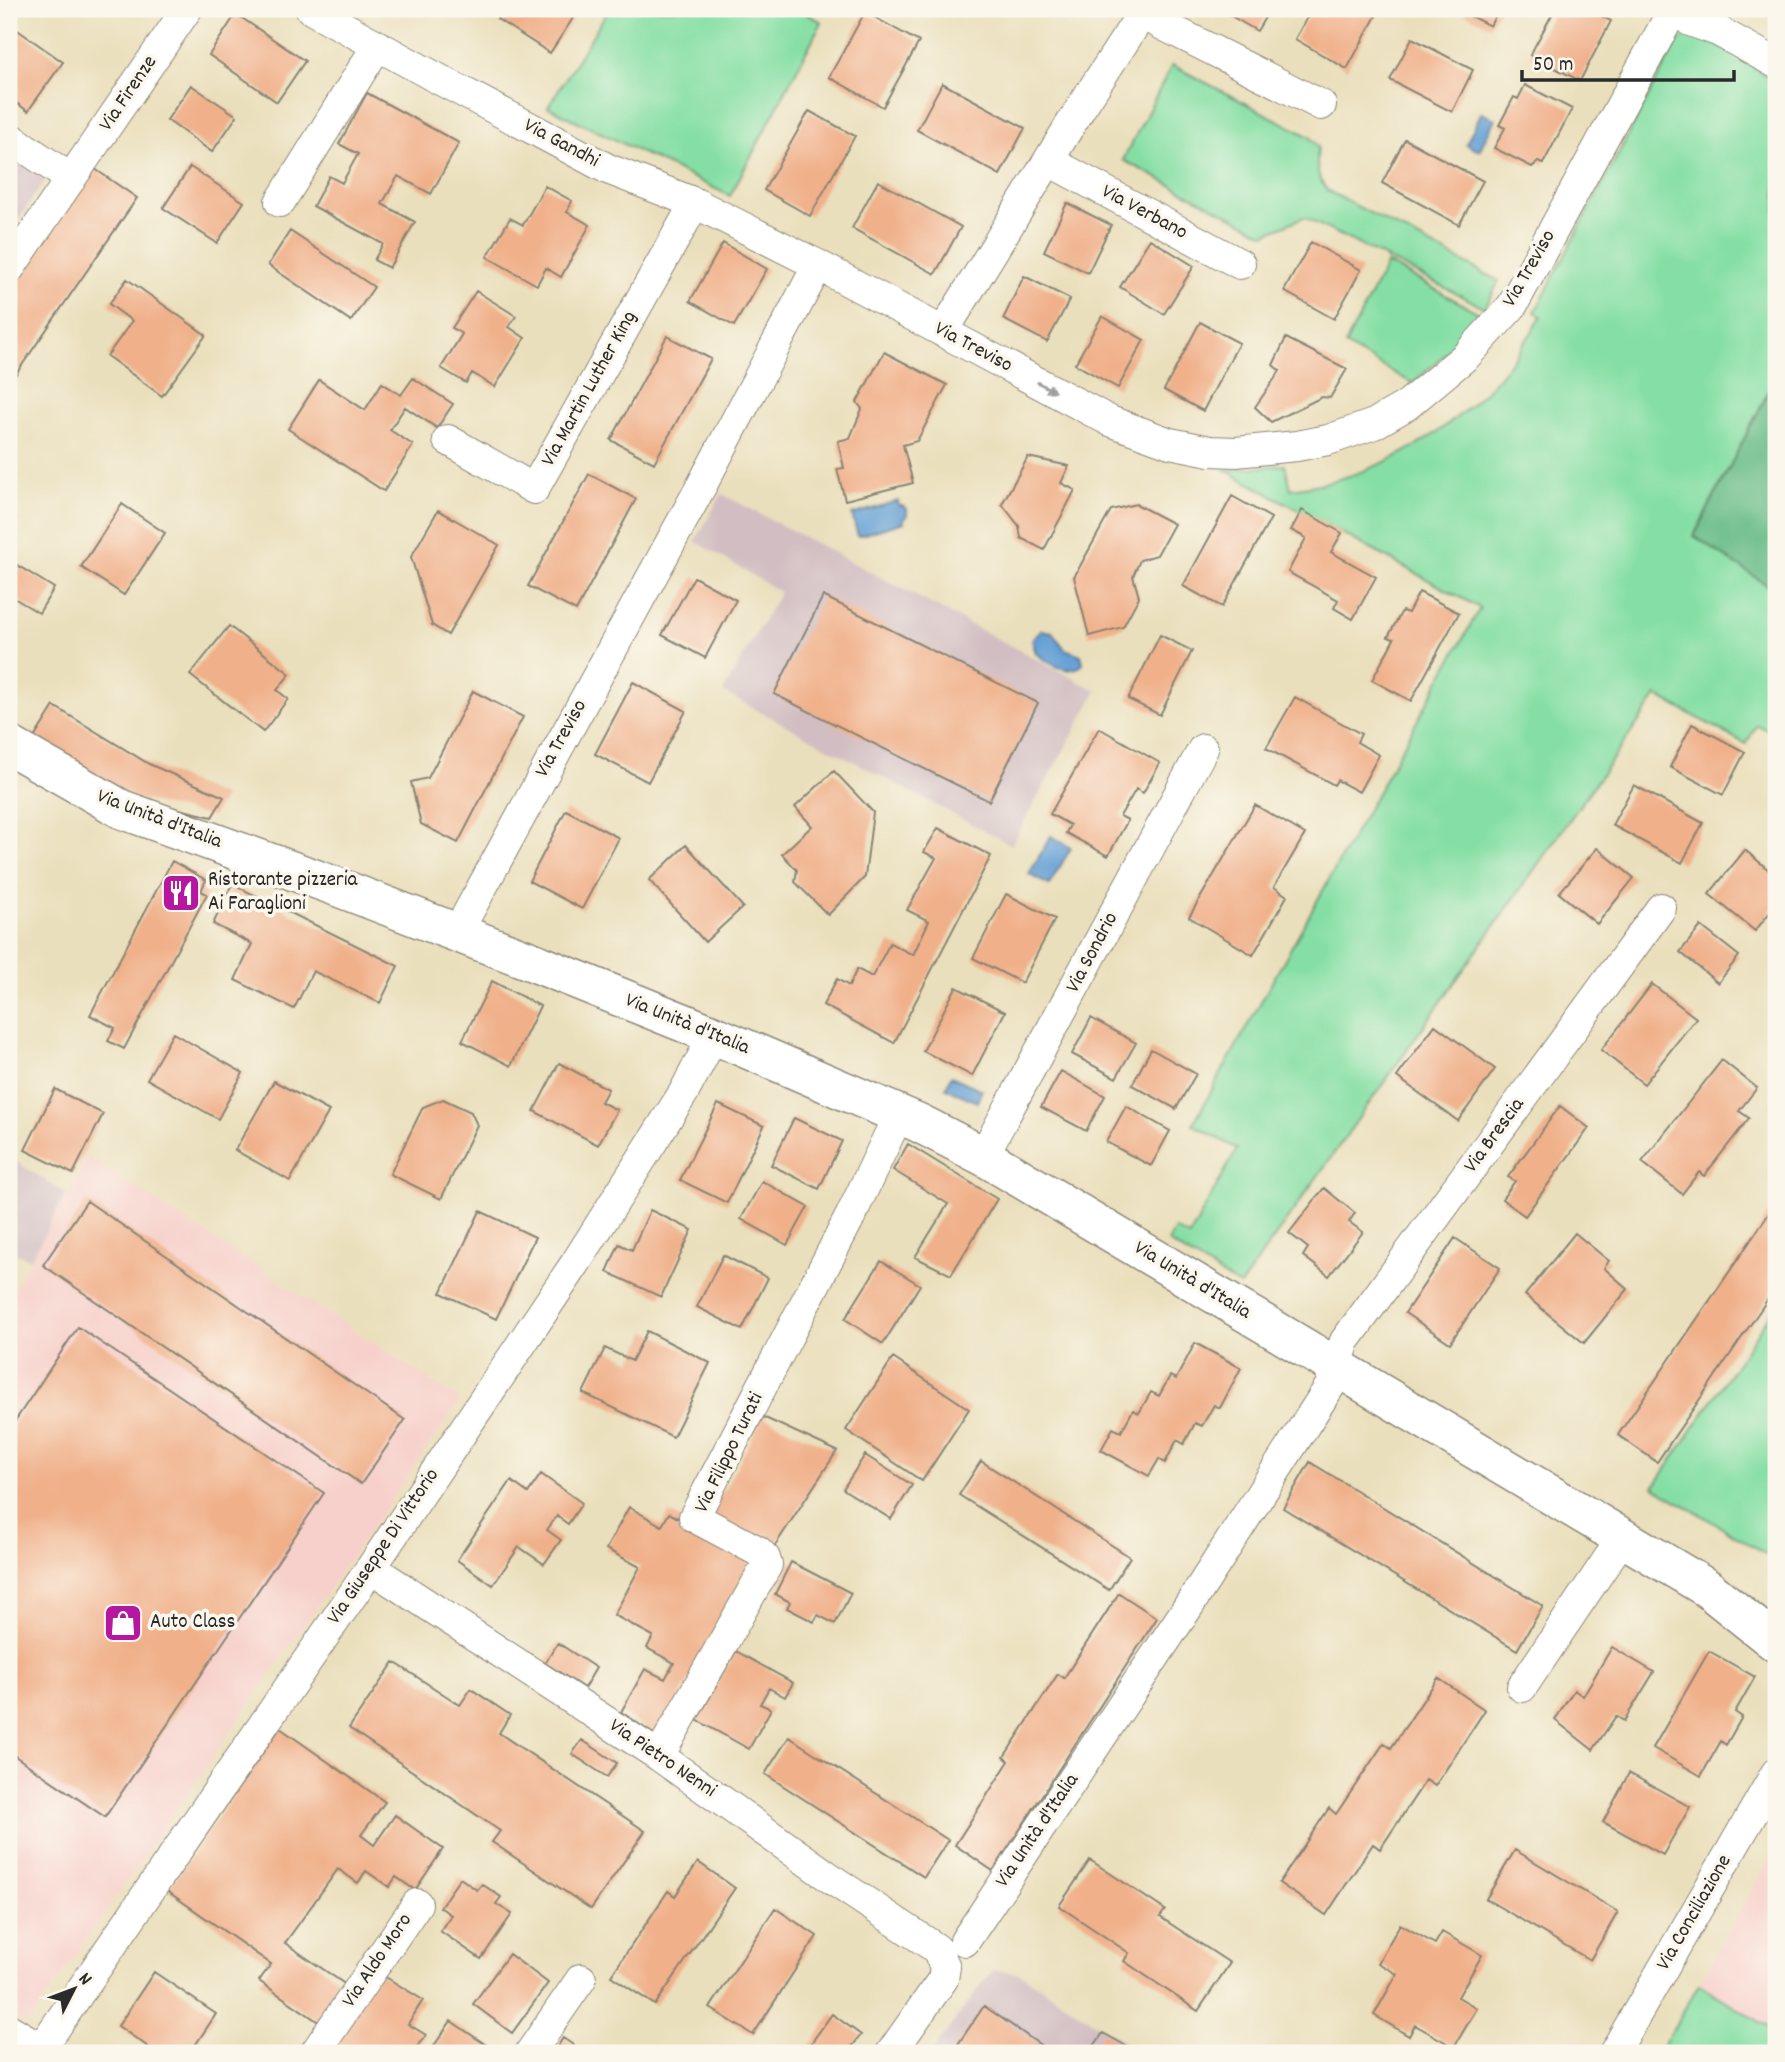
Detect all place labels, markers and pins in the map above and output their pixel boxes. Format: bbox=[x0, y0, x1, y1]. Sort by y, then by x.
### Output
place label: Ristorante pizzeria Ai Faraglioni bbox=[208, 866, 359, 920]
restaurant icon: Ristorante pizzeria Ai Faraglioni bbox=[160, 872, 202, 914]
shop icon: Auto Class bbox=[102, 1602, 144, 1644]
place label: Auto Class bbox=[150, 1608, 235, 1638]

